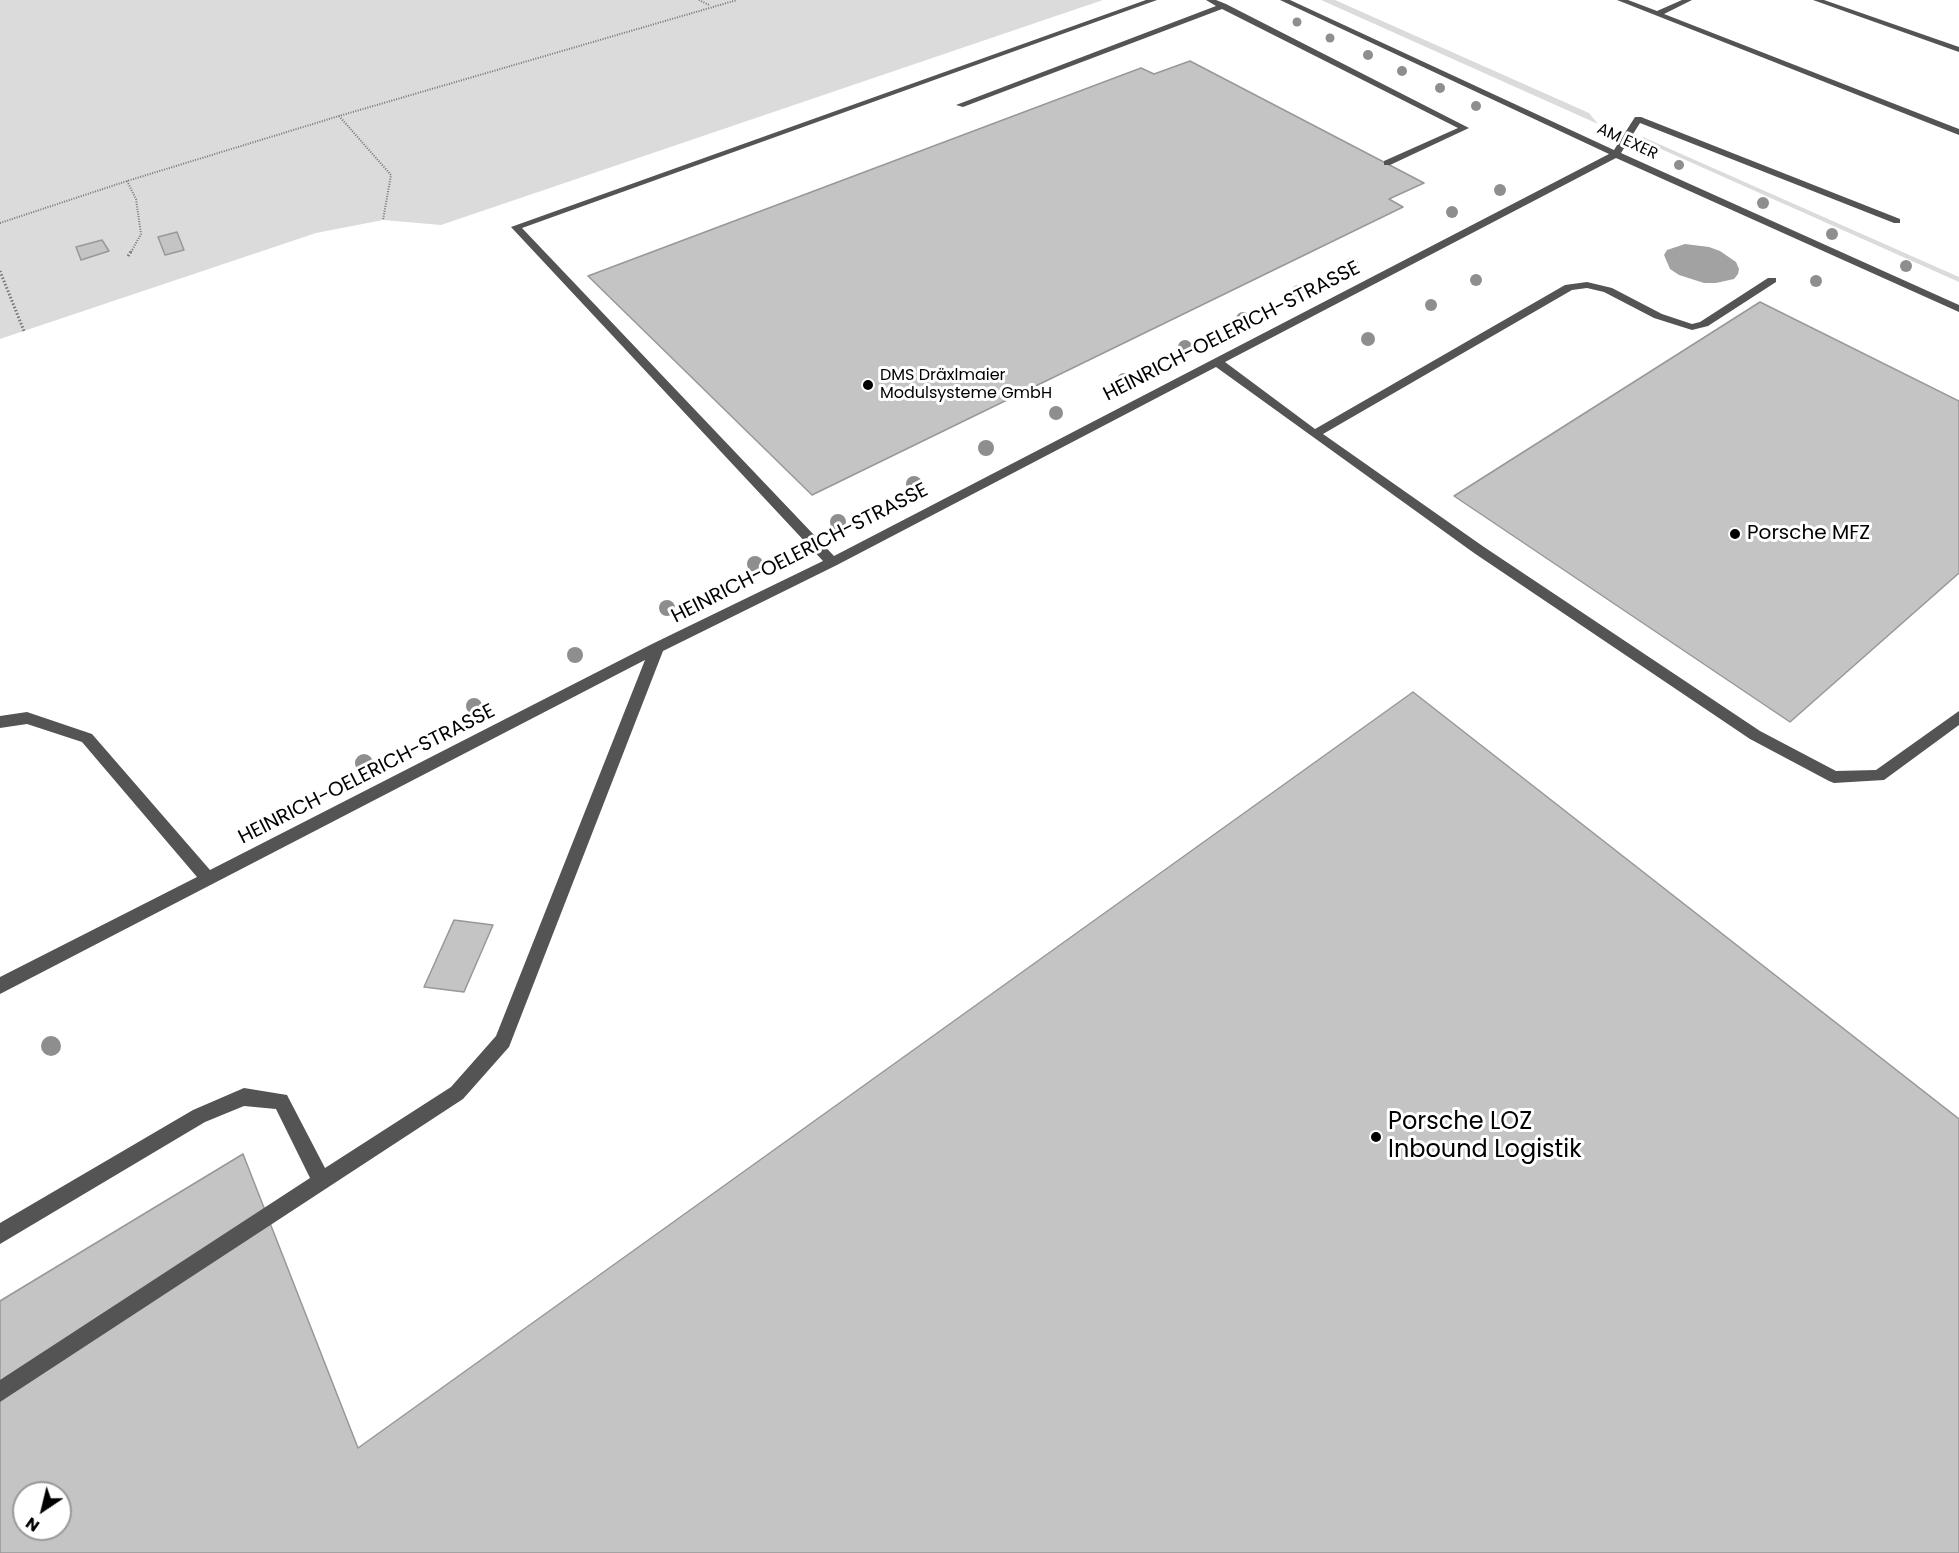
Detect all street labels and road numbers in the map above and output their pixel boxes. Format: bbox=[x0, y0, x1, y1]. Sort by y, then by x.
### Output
street label: AM EXER bbox=[1594, 120, 1660, 164]
street label: HEINRICH-OELERICH-STRASSE bbox=[1100, 257, 1364, 407]
street label: HEINRICH-OELERICH-STRASSE bbox=[668, 479, 932, 629]
street label: HEINRICH-OELERICH-STRASSE bbox=[235, 700, 499, 850]

